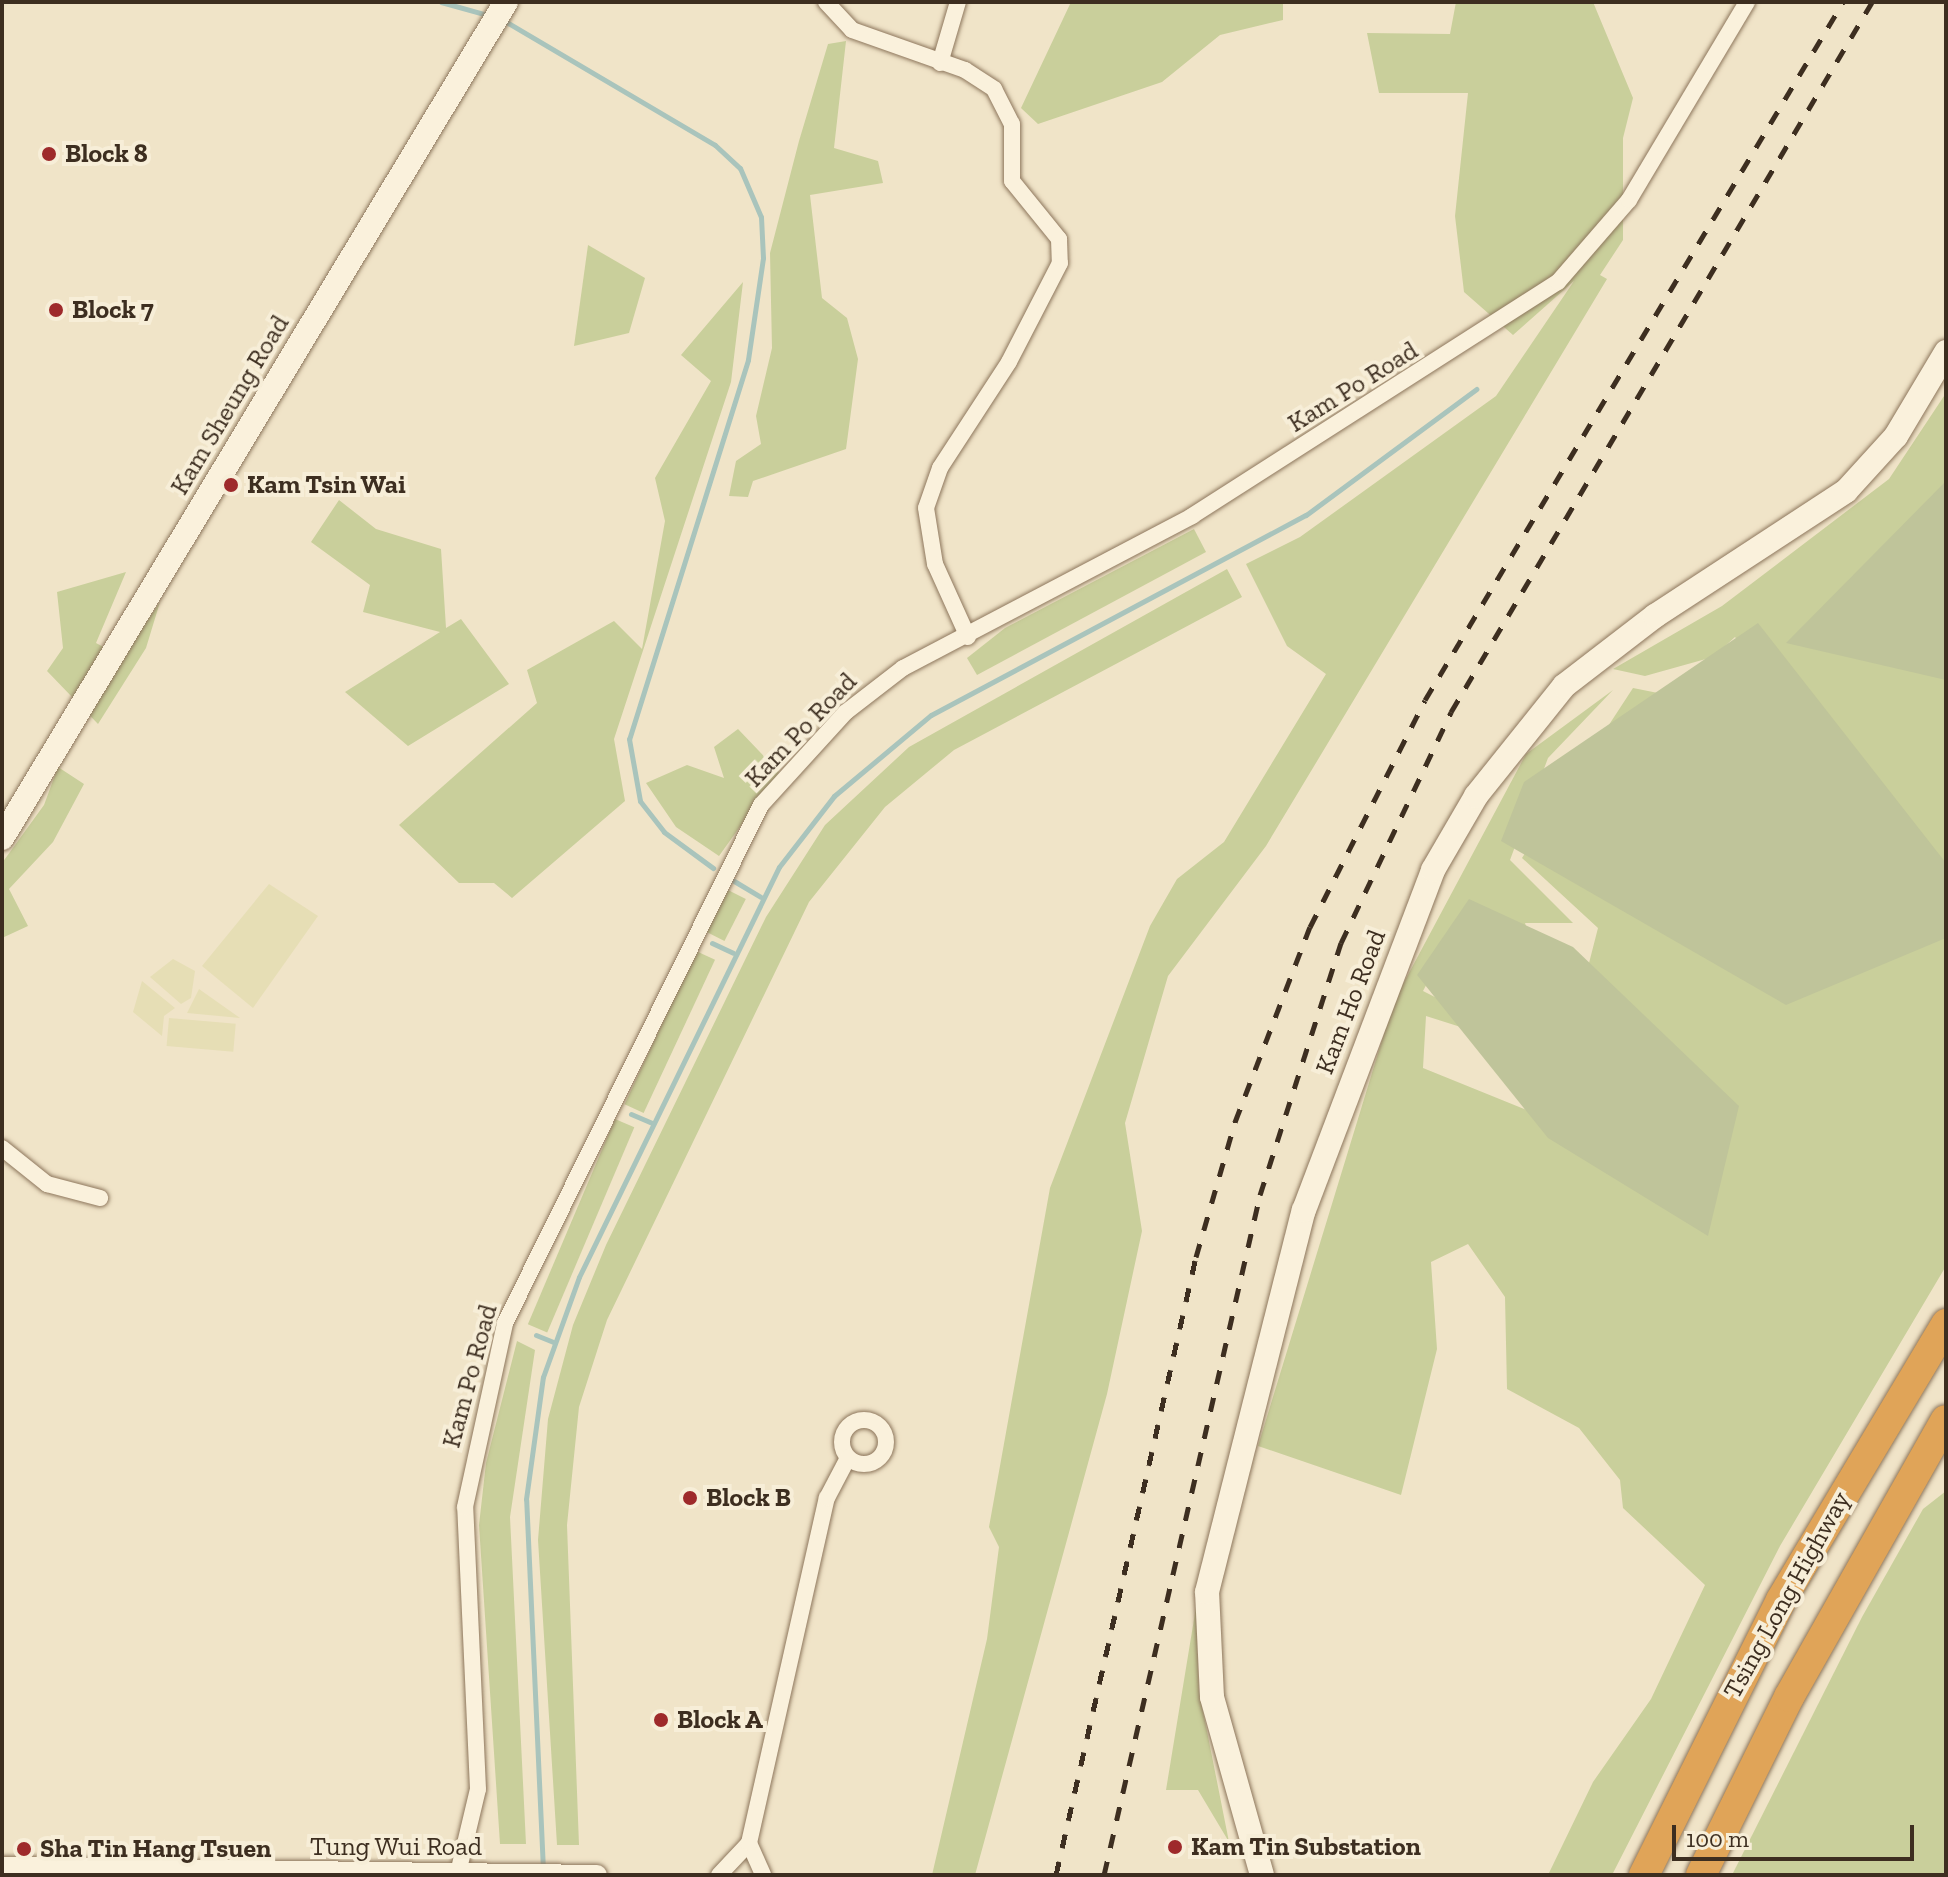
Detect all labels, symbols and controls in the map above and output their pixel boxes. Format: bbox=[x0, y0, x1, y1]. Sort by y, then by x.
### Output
place label: Block 8 bbox=[65, 138, 148, 170]
marker: Block 8 bbox=[40, 145, 58, 163]
place label: Block 7 bbox=[72, 294, 154, 326]
marker: Block 7 bbox=[47, 301, 65, 319]
street label: Kam Sheung Road bbox=[164, 310, 296, 500]
street label: Kam Po Road bbox=[1282, 335, 1424, 439]
place label: Kam Tsin Wai bbox=[247, 469, 407, 501]
marker: Kam Tsin Wai bbox=[222, 476, 240, 494]
street label: Kam Po Road bbox=[739, 666, 863, 794]
street label: Kam Ho Road bbox=[1309, 926, 1393, 1078]
street label: Kam Po Road bbox=[436, 1301, 504, 1451]
place label: Block B bbox=[706, 1482, 791, 1514]
street label: Tsing Long Highway bbox=[1717, 1486, 1857, 1704]
marker: Block B bbox=[681, 1489, 699, 1507]
place label: Block A bbox=[677, 1704, 764, 1736]
marker: Block A bbox=[652, 1711, 670, 1729]
scale bar bbox=[1676, 1809, 1918, 1859]
text: 100 m bbox=[1686, 1824, 1749, 1853]
street label: Tung Wui Road bbox=[310, 1831, 482, 1863]
place label: Kam Tin Substation bbox=[1191, 1831, 1421, 1863]
place label: Sha Tin Hang Tsuen bbox=[40, 1833, 271, 1865]
marker: Kam Tin Substation bbox=[1166, 1838, 1184, 1856]
marker: Sha Tin Hang Tsuen bbox=[15, 1840, 33, 1858]

